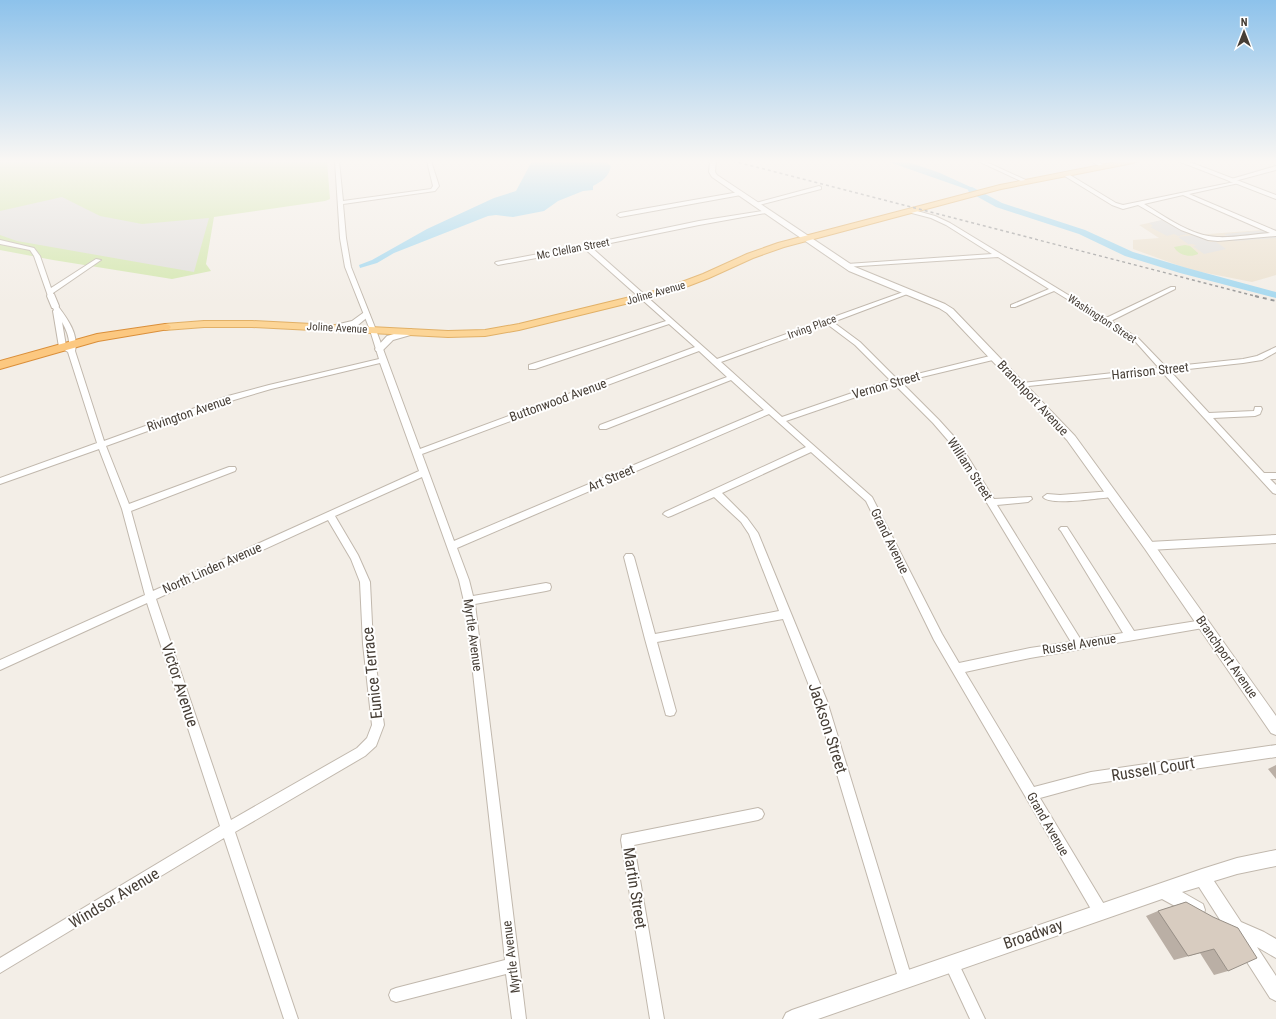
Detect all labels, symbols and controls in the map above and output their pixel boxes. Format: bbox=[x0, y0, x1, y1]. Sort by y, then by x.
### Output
north arrow bbox=[1224, 12, 1264, 52]
text: N bbox=[1241, 16, 1248, 29]
street label: Mc Clellan Street bbox=[536, 236, 610, 262]
street label: Joline Avenue bbox=[625, 278, 687, 308]
street label: Washington Street bbox=[1065, 292, 1139, 346]
street label: Irving Place bbox=[786, 312, 838, 342]
street label: Joline Avenue bbox=[306, 320, 368, 336]
street label: Branchport Avenue bbox=[994, 357, 1072, 439]
street label: Harrison Street bbox=[1111, 359, 1189, 383]
street label: Vernon Street bbox=[850, 368, 922, 402]
street label: Buttonwood Avenue bbox=[507, 375, 609, 425]
street label: Rivington Avenue bbox=[145, 392, 233, 434]
street label: William Street bbox=[944, 435, 996, 503]
street label: Art Street bbox=[585, 461, 637, 494]
street label: Grand Avenue bbox=[868, 506, 912, 576]
street label: North Linden Avenue bbox=[160, 539, 264, 597]
street label: Myrtle Avenue bbox=[461, 598, 485, 672]
street label: Branchport Avenue bbox=[1193, 613, 1261, 701]
street label: Eunice Terrace bbox=[358, 626, 386, 720]
street label: Russel Avenue bbox=[1041, 631, 1117, 657]
street label: Victor Avenue bbox=[157, 641, 203, 729]
street label: Jackson Street bbox=[804, 680, 852, 776]
street label: Russell Court bbox=[1110, 753, 1196, 785]
street label: Grand Avenue bbox=[1024, 790, 1072, 858]
street label: Martin Street bbox=[619, 846, 651, 930]
street label: Windsor Avenue bbox=[66, 864, 162, 932]
street label: Broadway bbox=[1001, 915, 1066, 953]
street label: Myrtle Avenue bbox=[499, 920, 523, 994]

